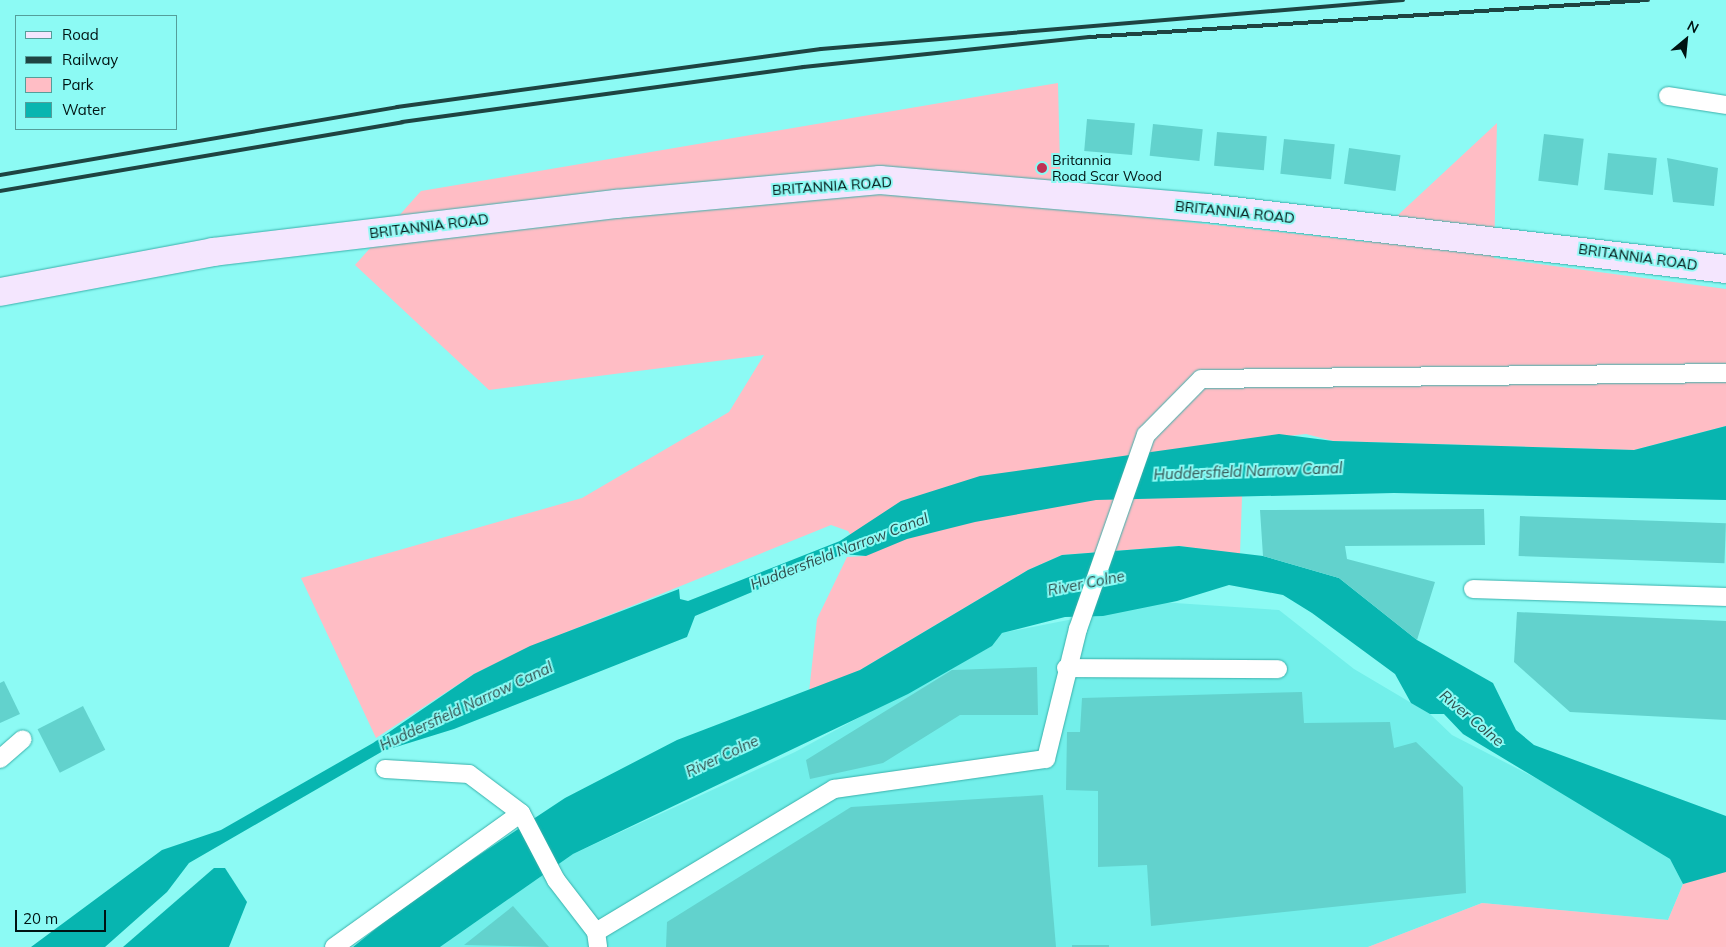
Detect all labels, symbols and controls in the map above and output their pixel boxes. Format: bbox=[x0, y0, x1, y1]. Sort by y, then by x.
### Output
legend bbox=[15, 15, 178, 130]
north arrow bbox=[1661, 15, 1711, 65]
text: N bbox=[1684, 16, 1702, 37]
text: Road bbox=[62, 25, 99, 44]
text: Railway bbox=[62, 50, 118, 69]
text: Park bbox=[62, 75, 94, 94]
text: Water bbox=[62, 100, 106, 119]
place label: Britannia Road Scar Wood bbox=[1052, 152, 1162, 184]
marker: Britannia Road Scar Wood bbox=[1036, 162, 1048, 174]
street label: BRITANNIA ROAD bbox=[772, 173, 892, 199]
street label: BRITANNIA ROAD bbox=[1174, 197, 1296, 227]
street label: BRITANNIA ROAD bbox=[368, 210, 490, 242]
street label: BRITANNIA ROAD bbox=[1577, 240, 1699, 274]
water label: Huddersfield Narrow Canal bbox=[1153, 459, 1343, 483]
water label: Huddersfield Narrow Canal bbox=[747, 509, 931, 593]
water label: River Colne bbox=[1046, 567, 1126, 599]
water label: Huddersfield Narrow Canal bbox=[376, 658, 556, 754]
water label: River Colne bbox=[1436, 686, 1508, 750]
water label: River Colne bbox=[683, 731, 761, 781]
scale bar bbox=[18, 900, 109, 932]
text: 20 m bbox=[23, 909, 58, 928]

